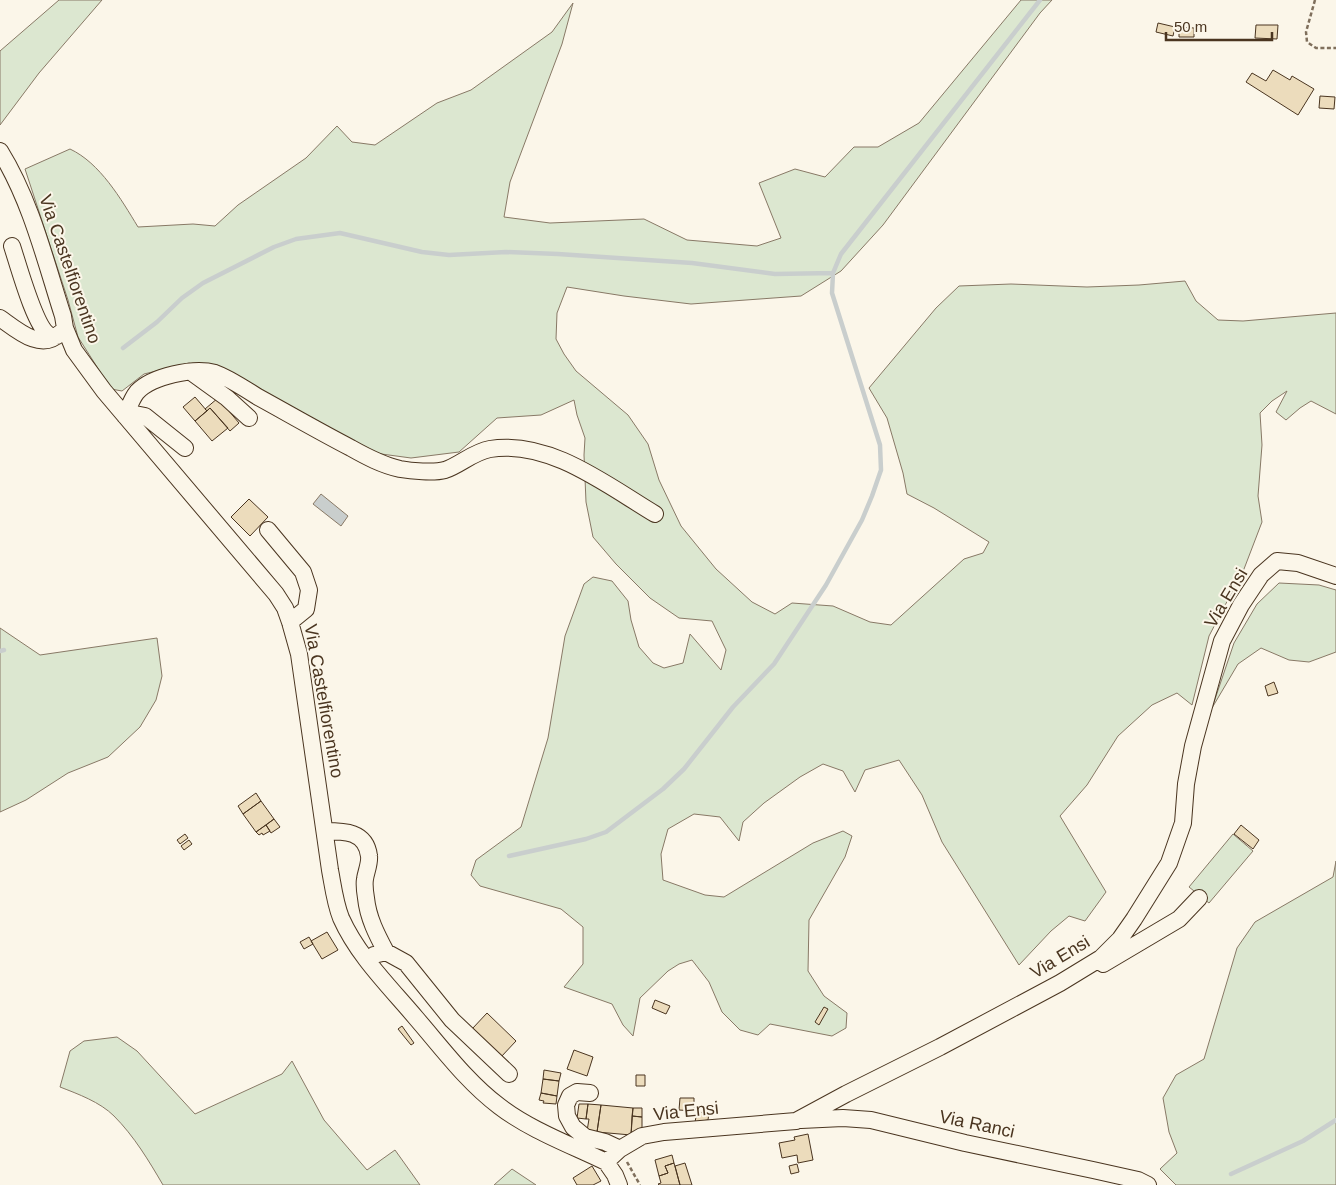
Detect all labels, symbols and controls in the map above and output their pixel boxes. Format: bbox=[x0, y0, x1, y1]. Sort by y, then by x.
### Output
scale bar bbox=[1166, 10, 1272, 42]
text: 50 m bbox=[1174, 18, 1207, 35]
street label: Via Castelfiorentino bbox=[35, 192, 105, 346]
street label: Via Ensi bbox=[1201, 565, 1251, 631]
street label: Via Castelfiorentino bbox=[301, 623, 347, 779]
street label: Via Ensi bbox=[1027, 932, 1093, 982]
street label: Via Ensi bbox=[652, 1098, 720, 1124]
street label: Via Ranci bbox=[937, 1106, 1017, 1142]

